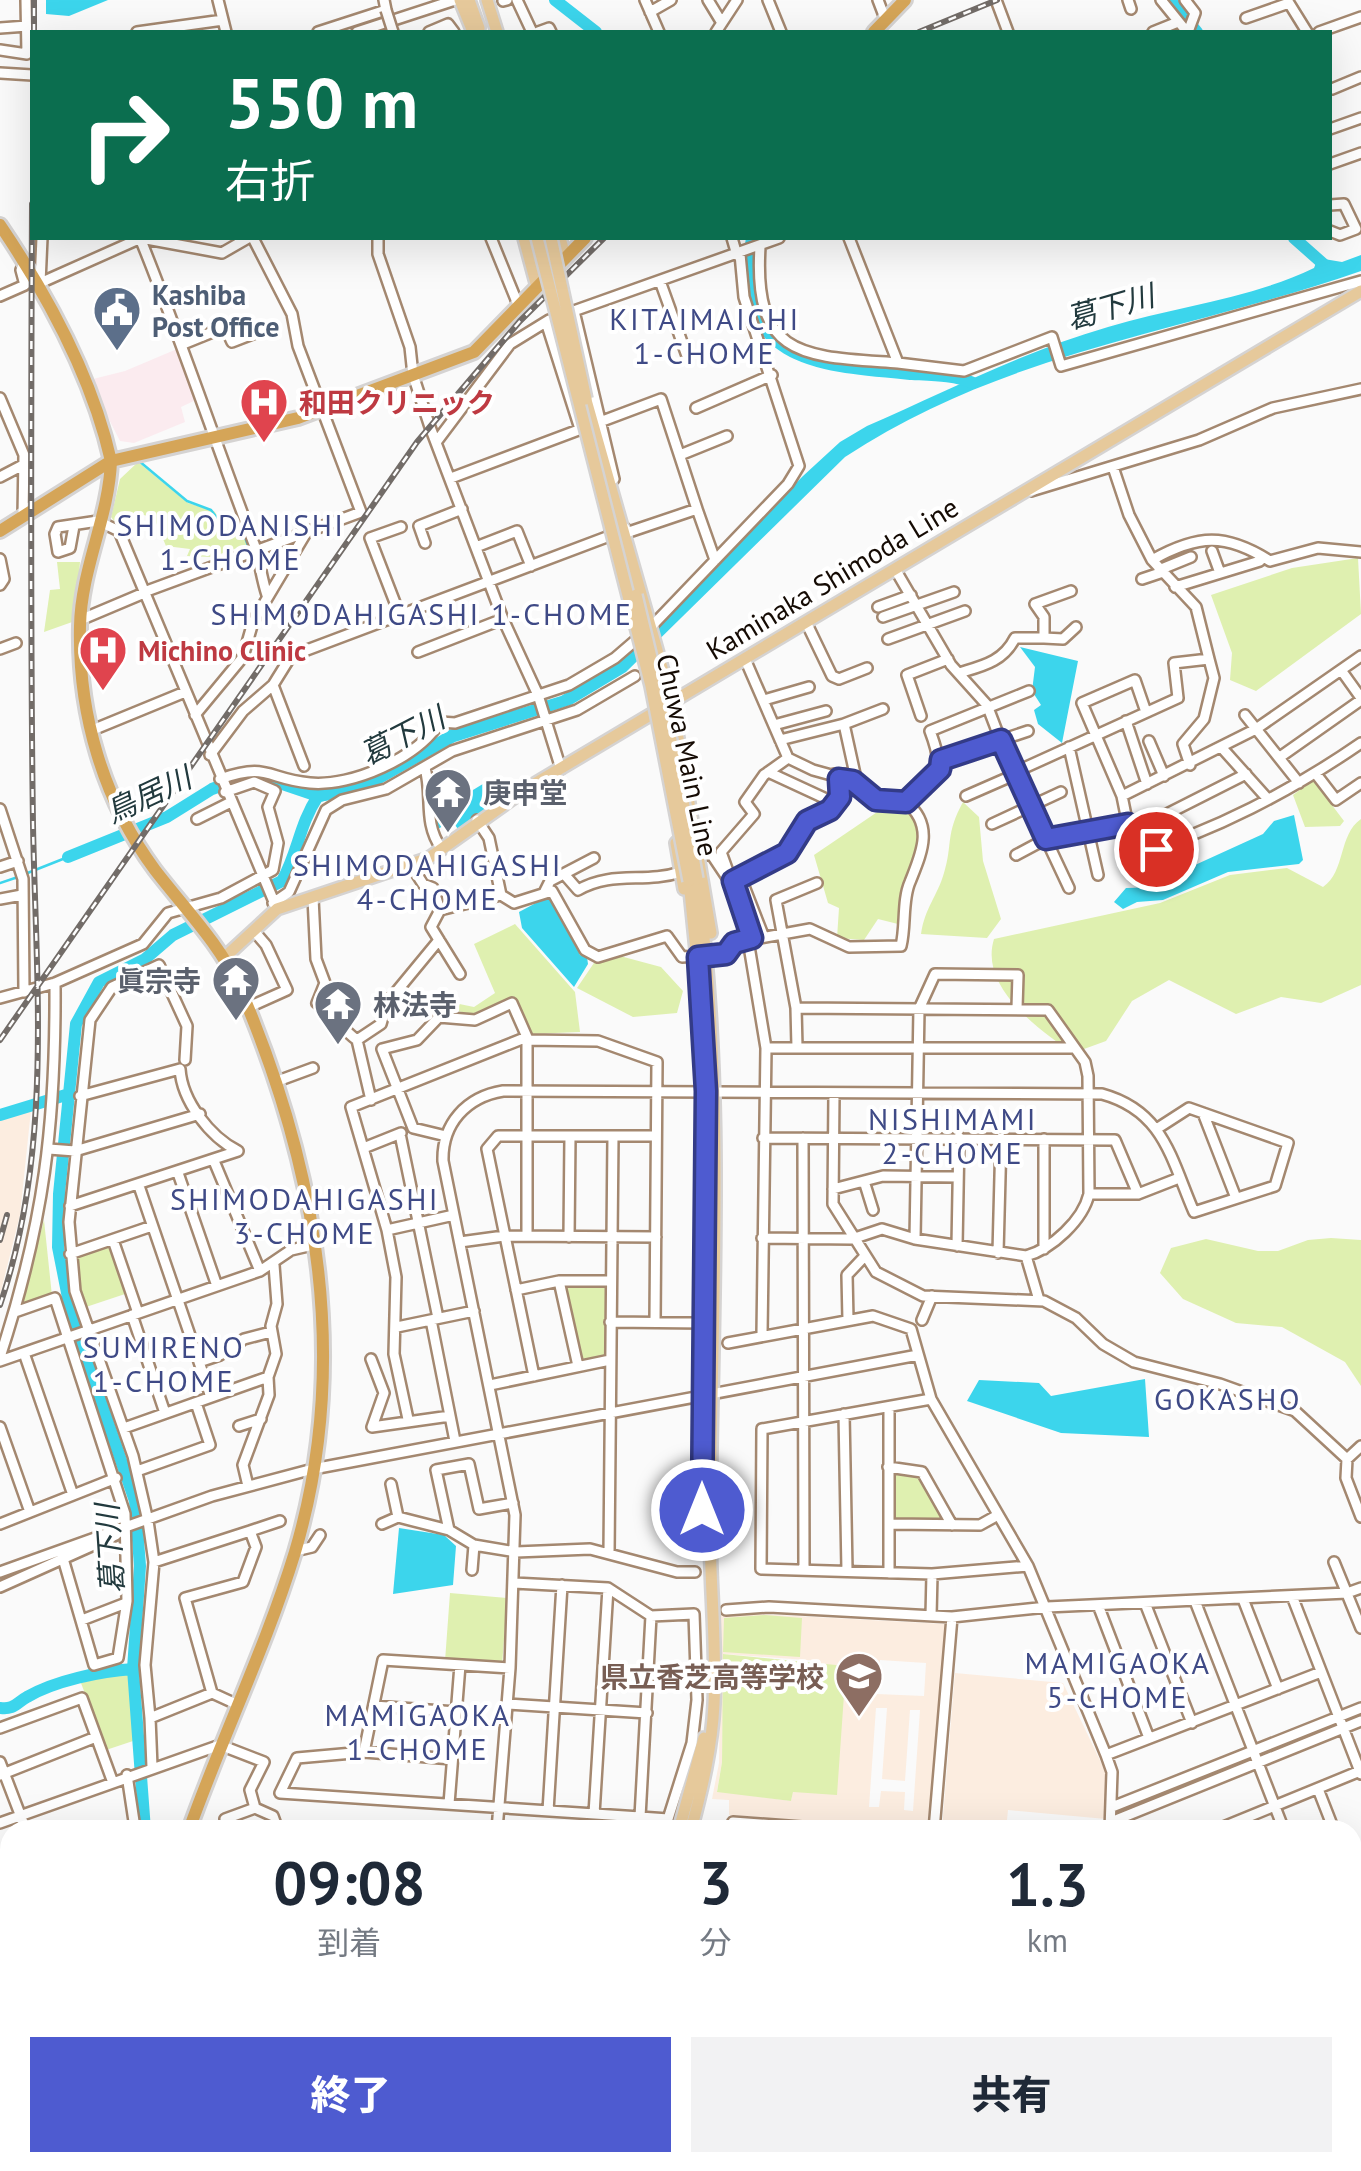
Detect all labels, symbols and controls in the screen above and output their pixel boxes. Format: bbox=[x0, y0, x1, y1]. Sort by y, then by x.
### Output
text: 550 m bbox=[225, 57, 418, 147]
icon: right bbox=[60, 70, 190, 200]
text: 右折 bbox=[225, 151, 315, 209]
water label: 葛下川 bbox=[1061, 274, 1162, 337]
place label: Kashiba Post Office bbox=[152, 276, 279, 345]
public building icon: Kashiba Post Office bbox=[91, 284, 143, 352]
district label: KITAIMAICHI 1-CHOME bbox=[609, 299, 801, 372]
hospital icon: 和田クリニック bbox=[238, 376, 290, 444]
place label: 和田クリニック bbox=[299, 384, 495, 421]
street label: Kaminaka Shimoda Line bbox=[699, 488, 965, 668]
district label: SHIMODANISHI 1-CHOME bbox=[116, 505, 346, 578]
district label: SHIMODAHIGASHI 1-CHOME bbox=[211, 594, 633, 633]
hospital icon: Michino Clinic bbox=[77, 624, 129, 692]
place label: Michino Clinic bbox=[138, 632, 306, 669]
street label: Chuwa Main Line bbox=[648, 650, 728, 860]
water label: 葛下川 bbox=[353, 696, 454, 773]
water label: 鳥居川 bbox=[99, 756, 200, 831]
temple icon: 庚申堂 bbox=[422, 766, 474, 834]
place label: 庚申堂 bbox=[483, 774, 567, 811]
pin bbox=[1114, 807, 1199, 892]
icon: arrive bbox=[1129, 822, 1184, 877]
district label: SHIMODAHIGASHI 4-CHOME bbox=[293, 845, 563, 918]
temple icon: 眞宗寺 bbox=[210, 954, 262, 1022]
place label: 眞宗寺 bbox=[117, 962, 201, 999]
temple icon: 林法寺 bbox=[312, 978, 364, 1046]
place label: 林法寺 bbox=[373, 986, 457, 1023]
district label: NISHIMAMI 2-CHOME bbox=[868, 1099, 1038, 1172]
district label: SHIMODAHIGASHI 3-CHOME bbox=[170, 1179, 440, 1252]
district label: SUMIRENO 1-CHOME bbox=[83, 1327, 245, 1400]
district label: GOKASHO bbox=[1154, 1379, 1302, 1418]
position arrow bbox=[650, 1458, 754, 1562]
water label: 葛下川 bbox=[86, 1500, 132, 1595]
district label: MAMIGAOKA 5-CHOME bbox=[1025, 1643, 1211, 1716]
school or university icon: 県立香芝高等学校 bbox=[833, 1650, 885, 1718]
place label: 県立香芝高等学校 bbox=[600, 1658, 824, 1695]
district label: MAMIGAOKA 1-CHOME bbox=[325, 1695, 511, 1768]
text: 09:08 bbox=[273, 1843, 425, 1921]
text: 3 bbox=[699, 1843, 733, 1921]
text: 1.3 bbox=[1006, 1845, 1089, 1923]
text: km bbox=[1027, 1919, 1068, 1961]
text: 到着 bbox=[317, 1921, 381, 1963]
text: 分 bbox=[700, 1921, 732, 1963]
button: 終了 bbox=[30, 2037, 671, 2152]
button: 共有 bbox=[691, 2037, 1332, 2152]

